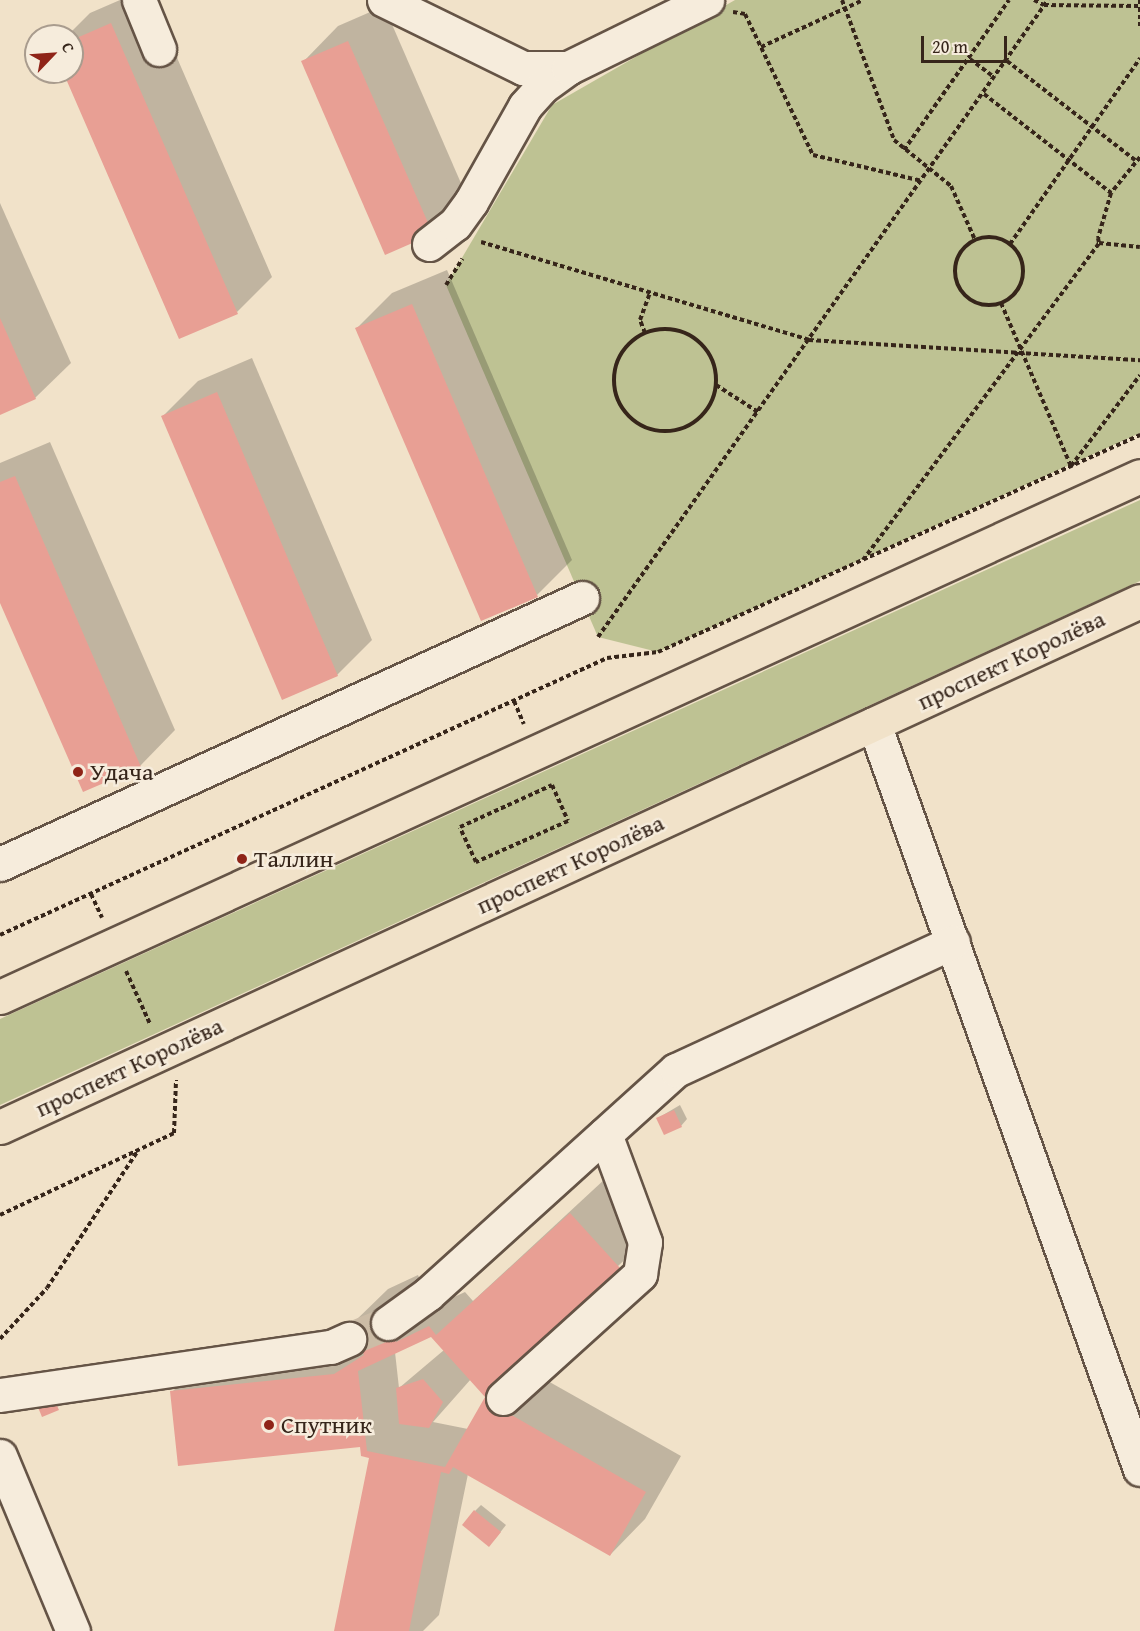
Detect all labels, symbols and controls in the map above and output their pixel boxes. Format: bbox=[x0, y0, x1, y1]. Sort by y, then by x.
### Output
north arrow bbox=[24, 24, 84, 84]
scale bar bbox=[924, 24, 1010, 62]
text: 20 m bbox=[932, 33, 968, 60]
text: С bbox=[56, 38, 81, 56]
street label: проспект Королёва bbox=[913, 604, 1109, 716]
place label: Удача bbox=[90, 758, 153, 786]
marker: Удача bbox=[71, 765, 85, 779]
street label: проспект Королёва bbox=[472, 808, 668, 920]
place label: Таллин bbox=[254, 845, 333, 873]
marker: Таллин bbox=[235, 852, 249, 866]
street label: проспект Королёва bbox=[31, 1011, 227, 1123]
place label: Спутник bbox=[281, 1411, 372, 1439]
marker: Спутник bbox=[262, 1418, 276, 1432]

